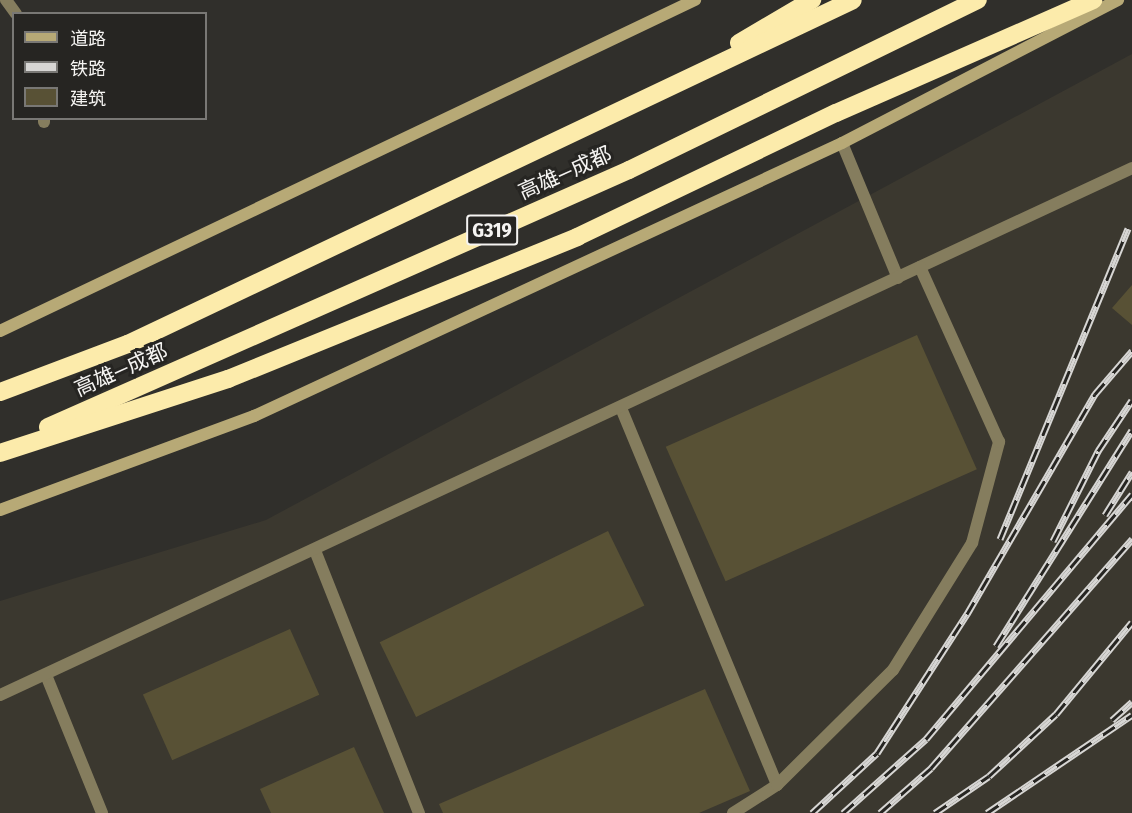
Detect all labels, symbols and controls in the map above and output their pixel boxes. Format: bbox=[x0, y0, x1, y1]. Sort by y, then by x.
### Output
legend bbox=[12, 12, 207, 120]
text: 道路 bbox=[70, 28, 106, 50]
text: 铁路 bbox=[70, 58, 106, 80]
text: 建筑 bbox=[70, 88, 106, 110]
street label: 高雄—成都 bbox=[515, 141, 615, 205]
road number: G319 bbox=[465, 213, 519, 247]
street label: 高雄—成都 bbox=[71, 338, 171, 402]

